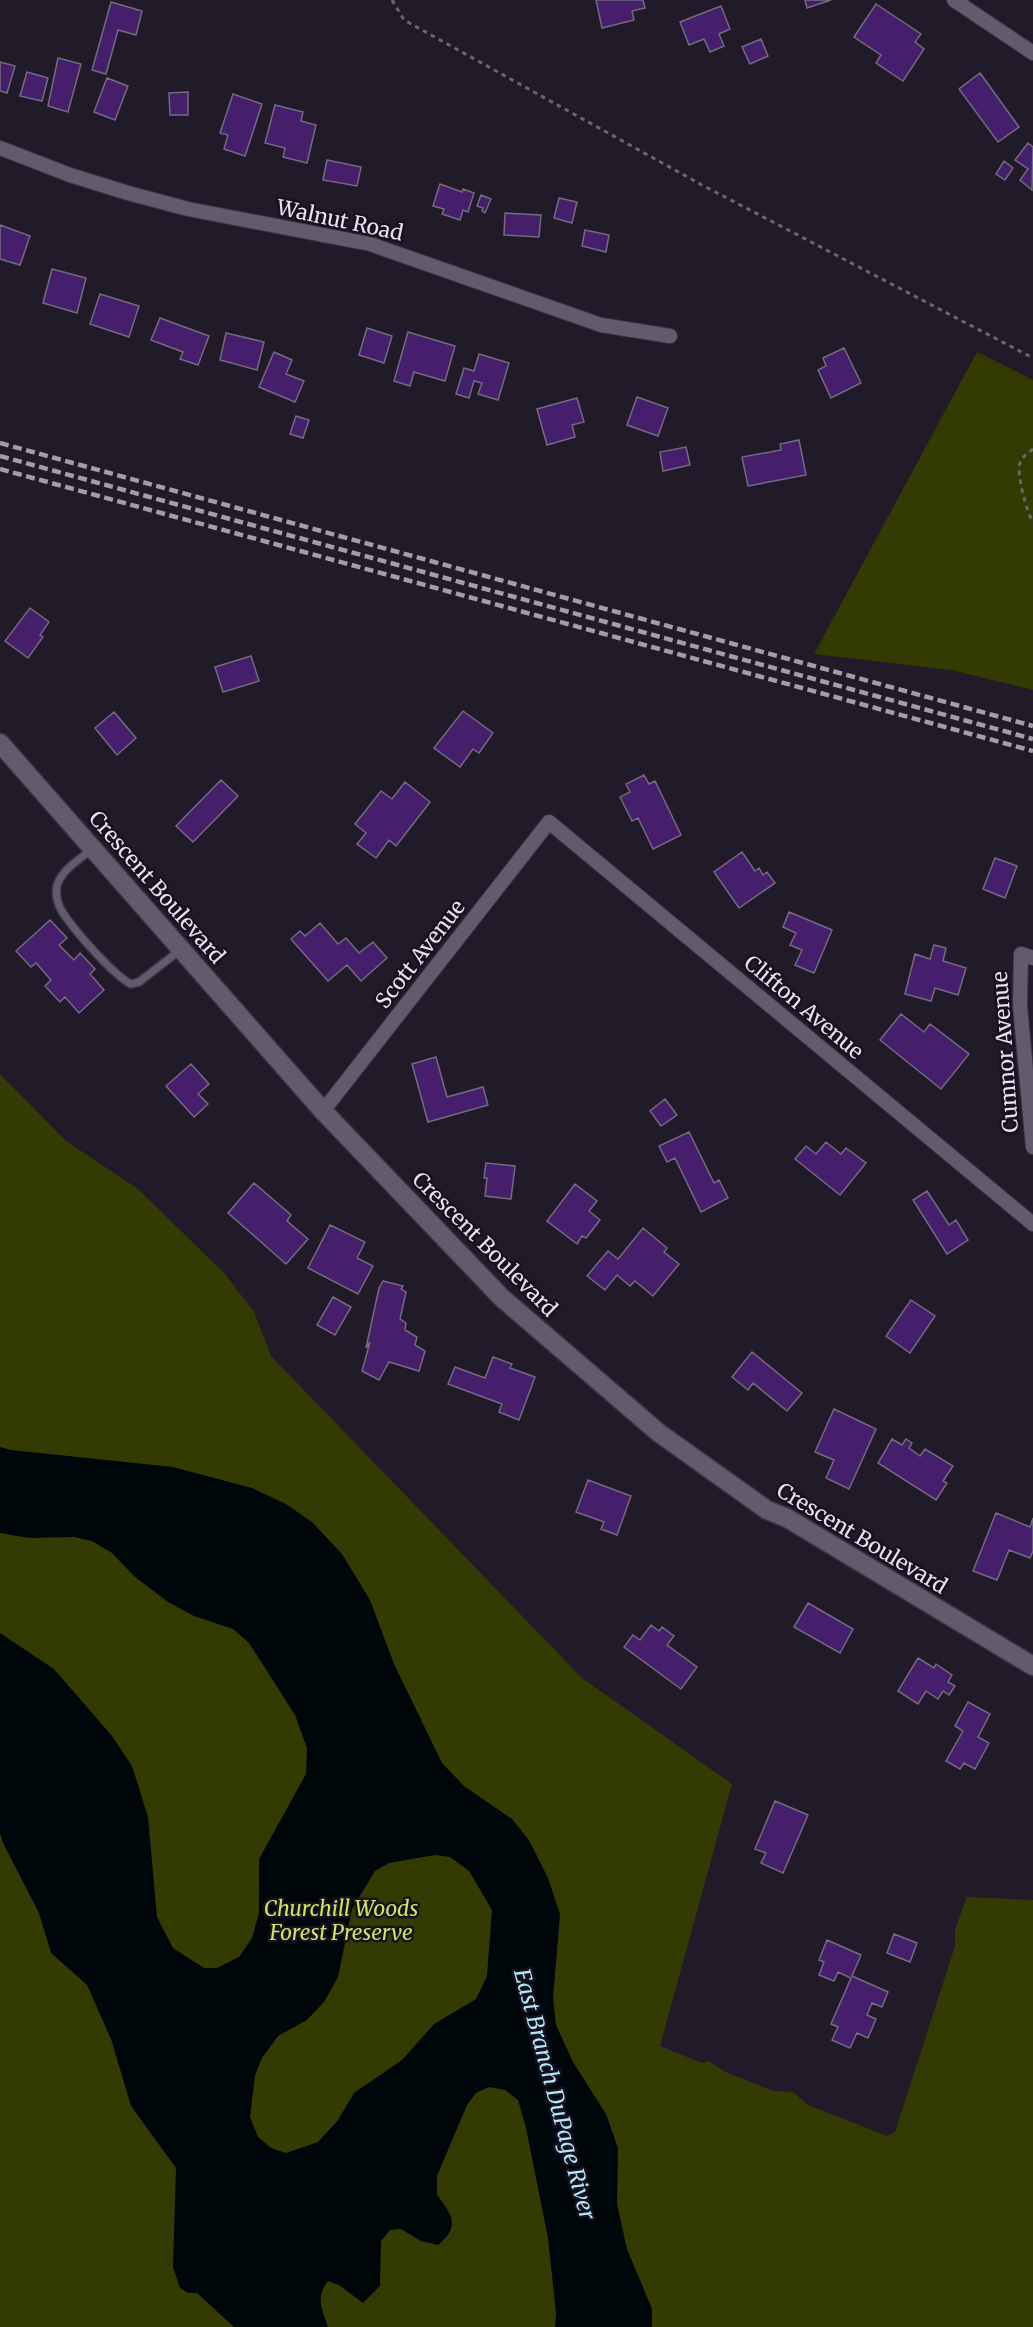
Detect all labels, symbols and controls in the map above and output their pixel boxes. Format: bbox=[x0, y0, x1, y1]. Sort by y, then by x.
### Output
street label: Walnut Road bbox=[273, 193, 406, 247]
street label: Crescent Boulevard bbox=[83, 805, 231, 969]
street label: Scott Avenue bbox=[369, 894, 471, 1014]
street label: Clifton Avenue bbox=[739, 949, 869, 1065]
street label: Cumnor Avenue bbox=[986, 970, 1024, 1134]
street label: Crescent Boulevard bbox=[407, 1166, 563, 1322]
street label: Crescent Boulevard bbox=[772, 1476, 952, 1600]
park label: Churchill Woods Forest Preserve bbox=[264, 1895, 419, 1946]
water label: East Branch DuPage River bbox=[508, 1965, 602, 2224]

